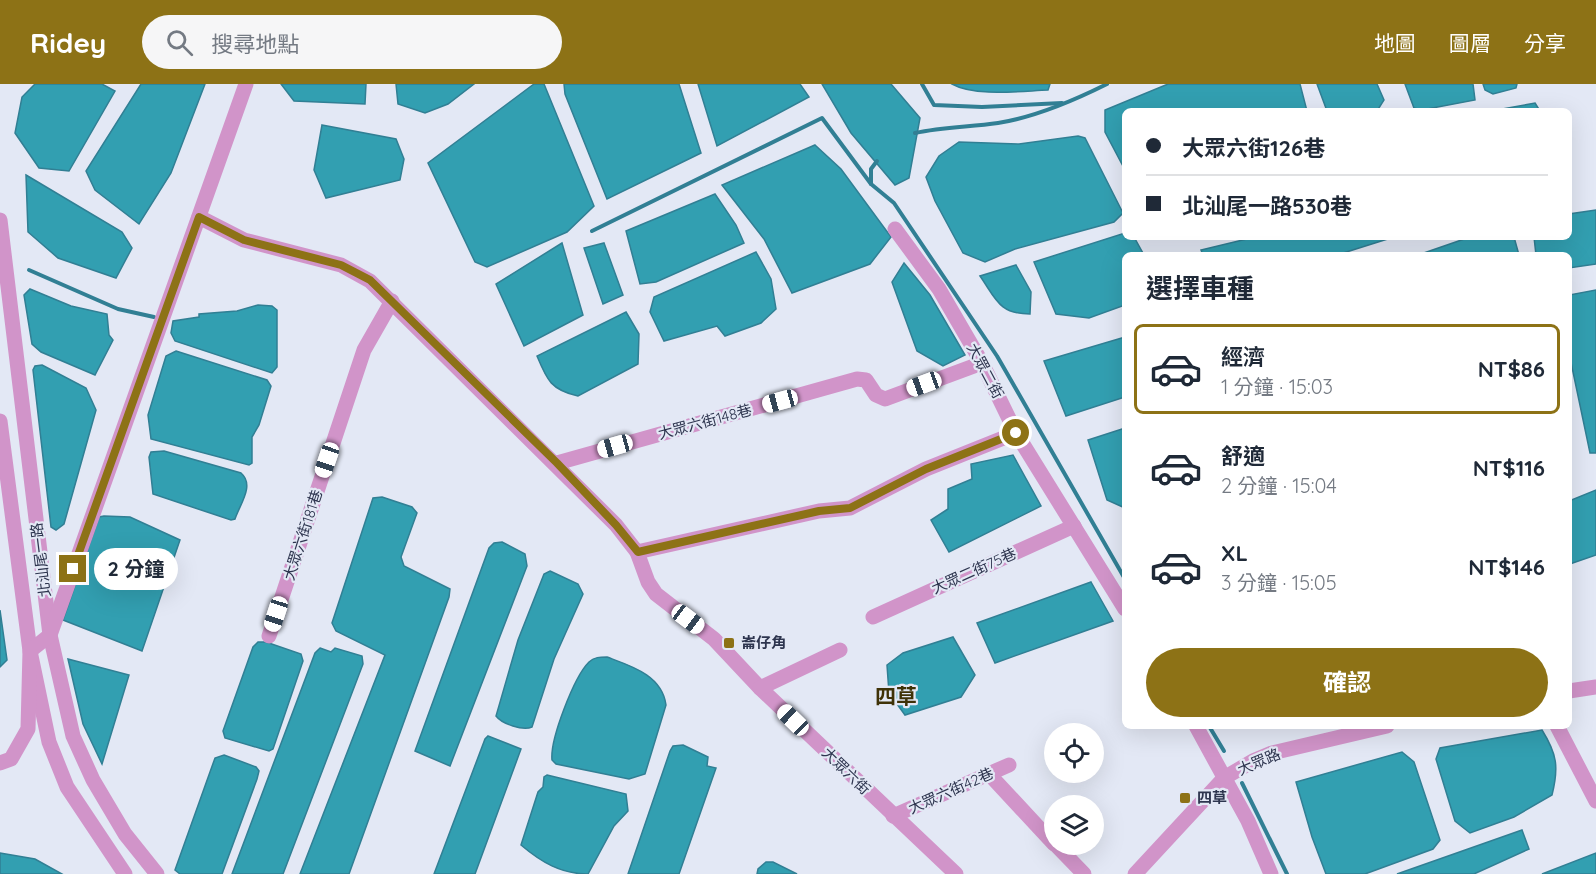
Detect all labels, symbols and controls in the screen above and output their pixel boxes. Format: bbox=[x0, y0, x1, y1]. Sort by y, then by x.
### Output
search box bbox=[142, 15, 562, 69]
text: Ridey bbox=[30, 25, 106, 60]
icon: search bbox=[163, 26, 196, 59]
text: 搜尋地點 bbox=[211, 30, 299, 58]
text: 地圖 bbox=[1374, 30, 1416, 56]
text: 圖層 bbox=[1449, 30, 1491, 56]
text: 分享 bbox=[1524, 30, 1566, 56]
text: 大眾六街126巷 bbox=[1182, 134, 1325, 162]
text: 北汕尾一路530巷 bbox=[1182, 192, 1352, 220]
text: 選擇車種 bbox=[1146, 271, 1254, 305]
street label: 大眾二街 bbox=[963, 340, 1008, 402]
icon: car bbox=[1149, 342, 1203, 396]
text: 經濟 bbox=[1221, 343, 1265, 371]
text: NT$86 bbox=[1478, 355, 1545, 383]
car bbox=[904, 369, 944, 399]
text: 1 分鐘 · 15:03 bbox=[1221, 374, 1333, 399]
car bbox=[760, 388, 800, 414]
street label: 大眾六街148巷 bbox=[656, 400, 754, 443]
route start bbox=[1002, 419, 1029, 446]
car bbox=[595, 432, 635, 460]
car bbox=[313, 440, 341, 480]
icon: car bbox=[1149, 441, 1203, 495]
text: 舒適 bbox=[1221, 442, 1265, 470]
text: NT$116 bbox=[1473, 454, 1545, 482]
text: 2 分鐘 · 15:04 bbox=[1221, 473, 1337, 498]
street label: 大眾六街181巷 bbox=[279, 487, 326, 583]
street label: 北汕尾一路 bbox=[27, 522, 55, 598]
text: XL bbox=[1221, 539, 1248, 567]
icon: car bbox=[1149, 540, 1203, 594]
street label: 大眾二街75巷 bbox=[928, 543, 1019, 598]
callout: 2 分鐘 bbox=[94, 548, 178, 590]
text: NT$146 bbox=[1468, 553, 1545, 581]
route end bbox=[59, 555, 86, 582]
text: 2 分鐘 bbox=[108, 556, 164, 581]
text: 3 分鐘 · 15:05 bbox=[1221, 570, 1337, 595]
car bbox=[262, 594, 290, 634]
car bbox=[668, 601, 708, 637]
place label: 崙仔角 bbox=[741, 633, 786, 652]
marker: 崙仔角 bbox=[722, 636, 736, 650]
button: 確認 bbox=[1146, 648, 1548, 717]
district label: 四草 bbox=[875, 683, 917, 709]
car bbox=[774, 701, 812, 739]
map controls bbox=[1044, 723, 1104, 855]
button: locate bbox=[1044, 723, 1104, 783]
street label: 大眾六街 bbox=[818, 743, 875, 798]
street label: 大眾路 bbox=[1234, 744, 1283, 779]
street label: 大眾六街42巷 bbox=[905, 763, 996, 818]
place label: 四草 bbox=[1197, 788, 1227, 807]
marker: 四草 bbox=[1178, 791, 1192, 805]
button: layers bbox=[1044, 795, 1104, 855]

